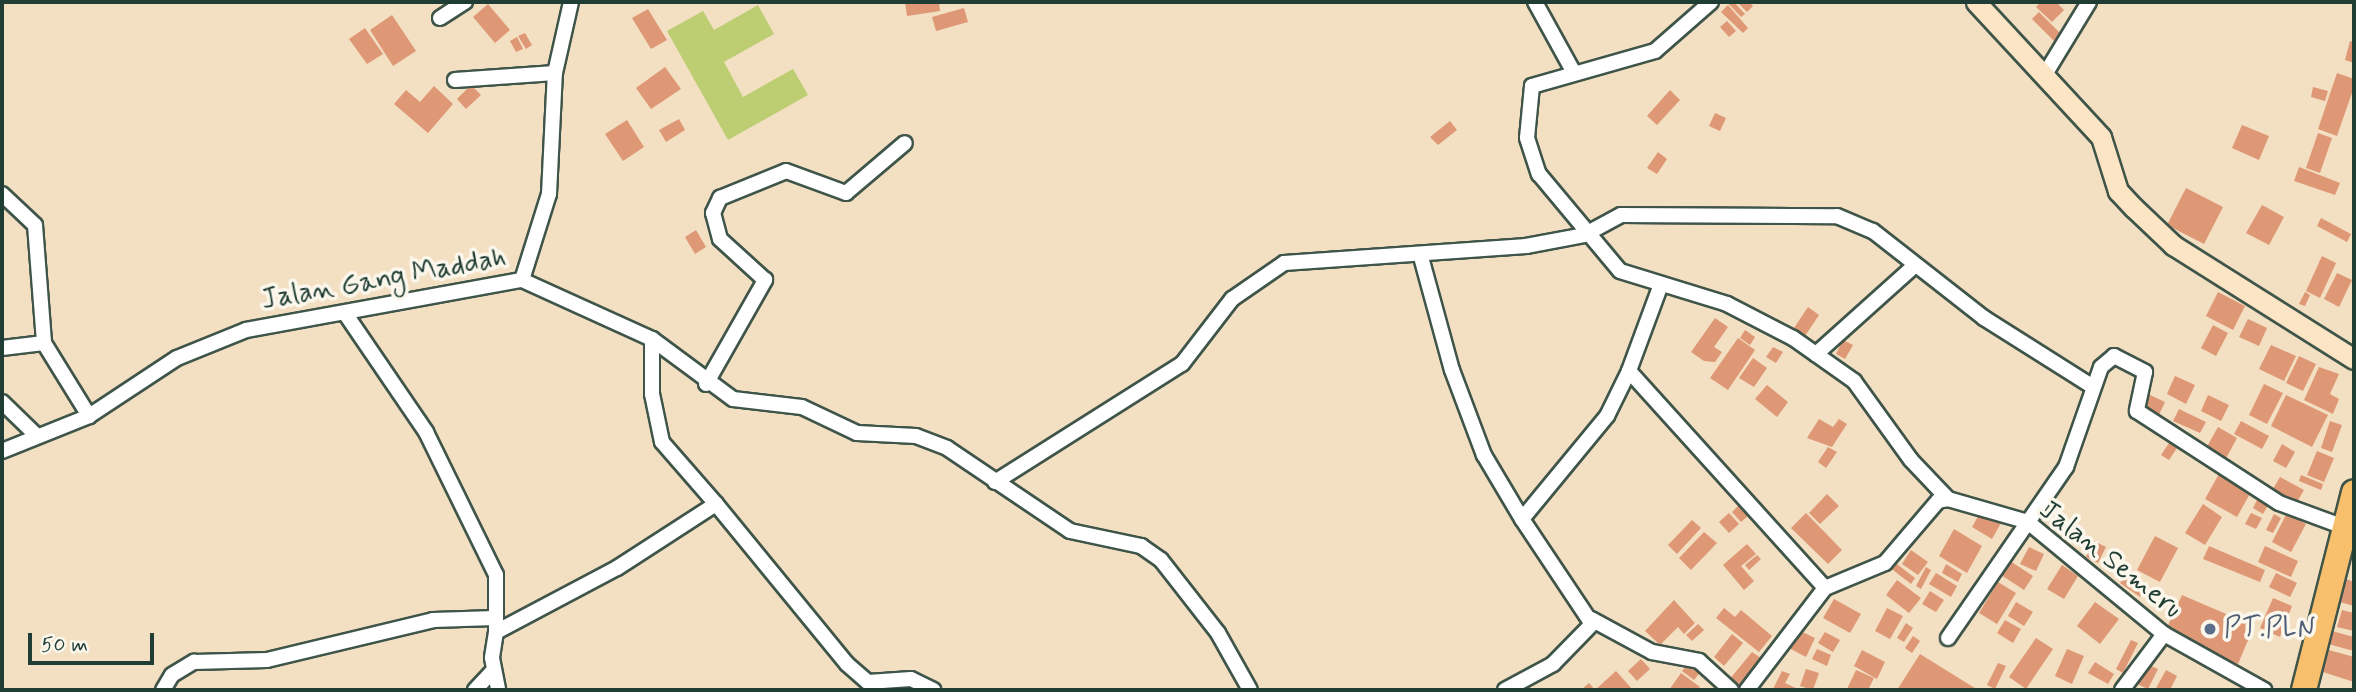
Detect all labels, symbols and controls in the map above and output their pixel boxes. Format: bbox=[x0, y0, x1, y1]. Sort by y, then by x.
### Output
street label: Jalan Gang Maddah bbox=[261, 242, 507, 318]
street label: Jalan Semeru bbox=[2030, 492, 2190, 628]
place label: PT.PLN bbox=[2224, 612, 2315, 646]
scale bar bbox=[32, 618, 158, 662]
marker: PT.PLN bbox=[2202, 621, 2218, 637]
text: 50 m bbox=[41, 631, 88, 659]

